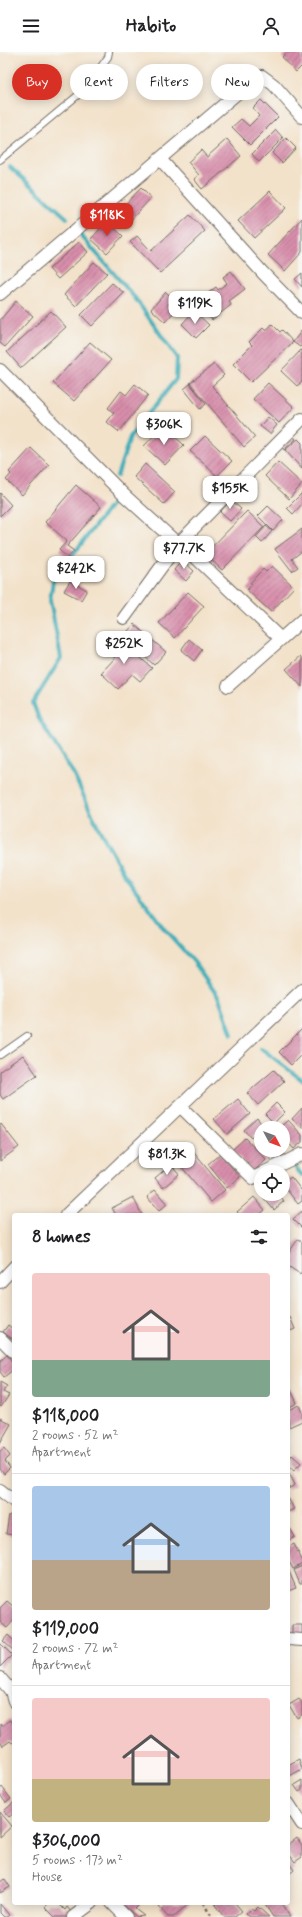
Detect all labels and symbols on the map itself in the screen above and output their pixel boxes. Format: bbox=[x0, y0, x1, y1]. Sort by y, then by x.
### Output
pin: $118K bbox=[79, 203, 135, 237]
pin: $119K bbox=[167, 291, 223, 325]
pin: $306K bbox=[136, 412, 192, 446]
pin: $155K bbox=[202, 476, 258, 510]
pin: $77.7K bbox=[151, 536, 217, 570]
pin: $242K bbox=[48, 556, 104, 590]
pin: $252K bbox=[96, 631, 152, 665]
north arrow bbox=[254, 1121, 290, 1157]
pin: $81.3K bbox=[134, 1142, 200, 1176]

